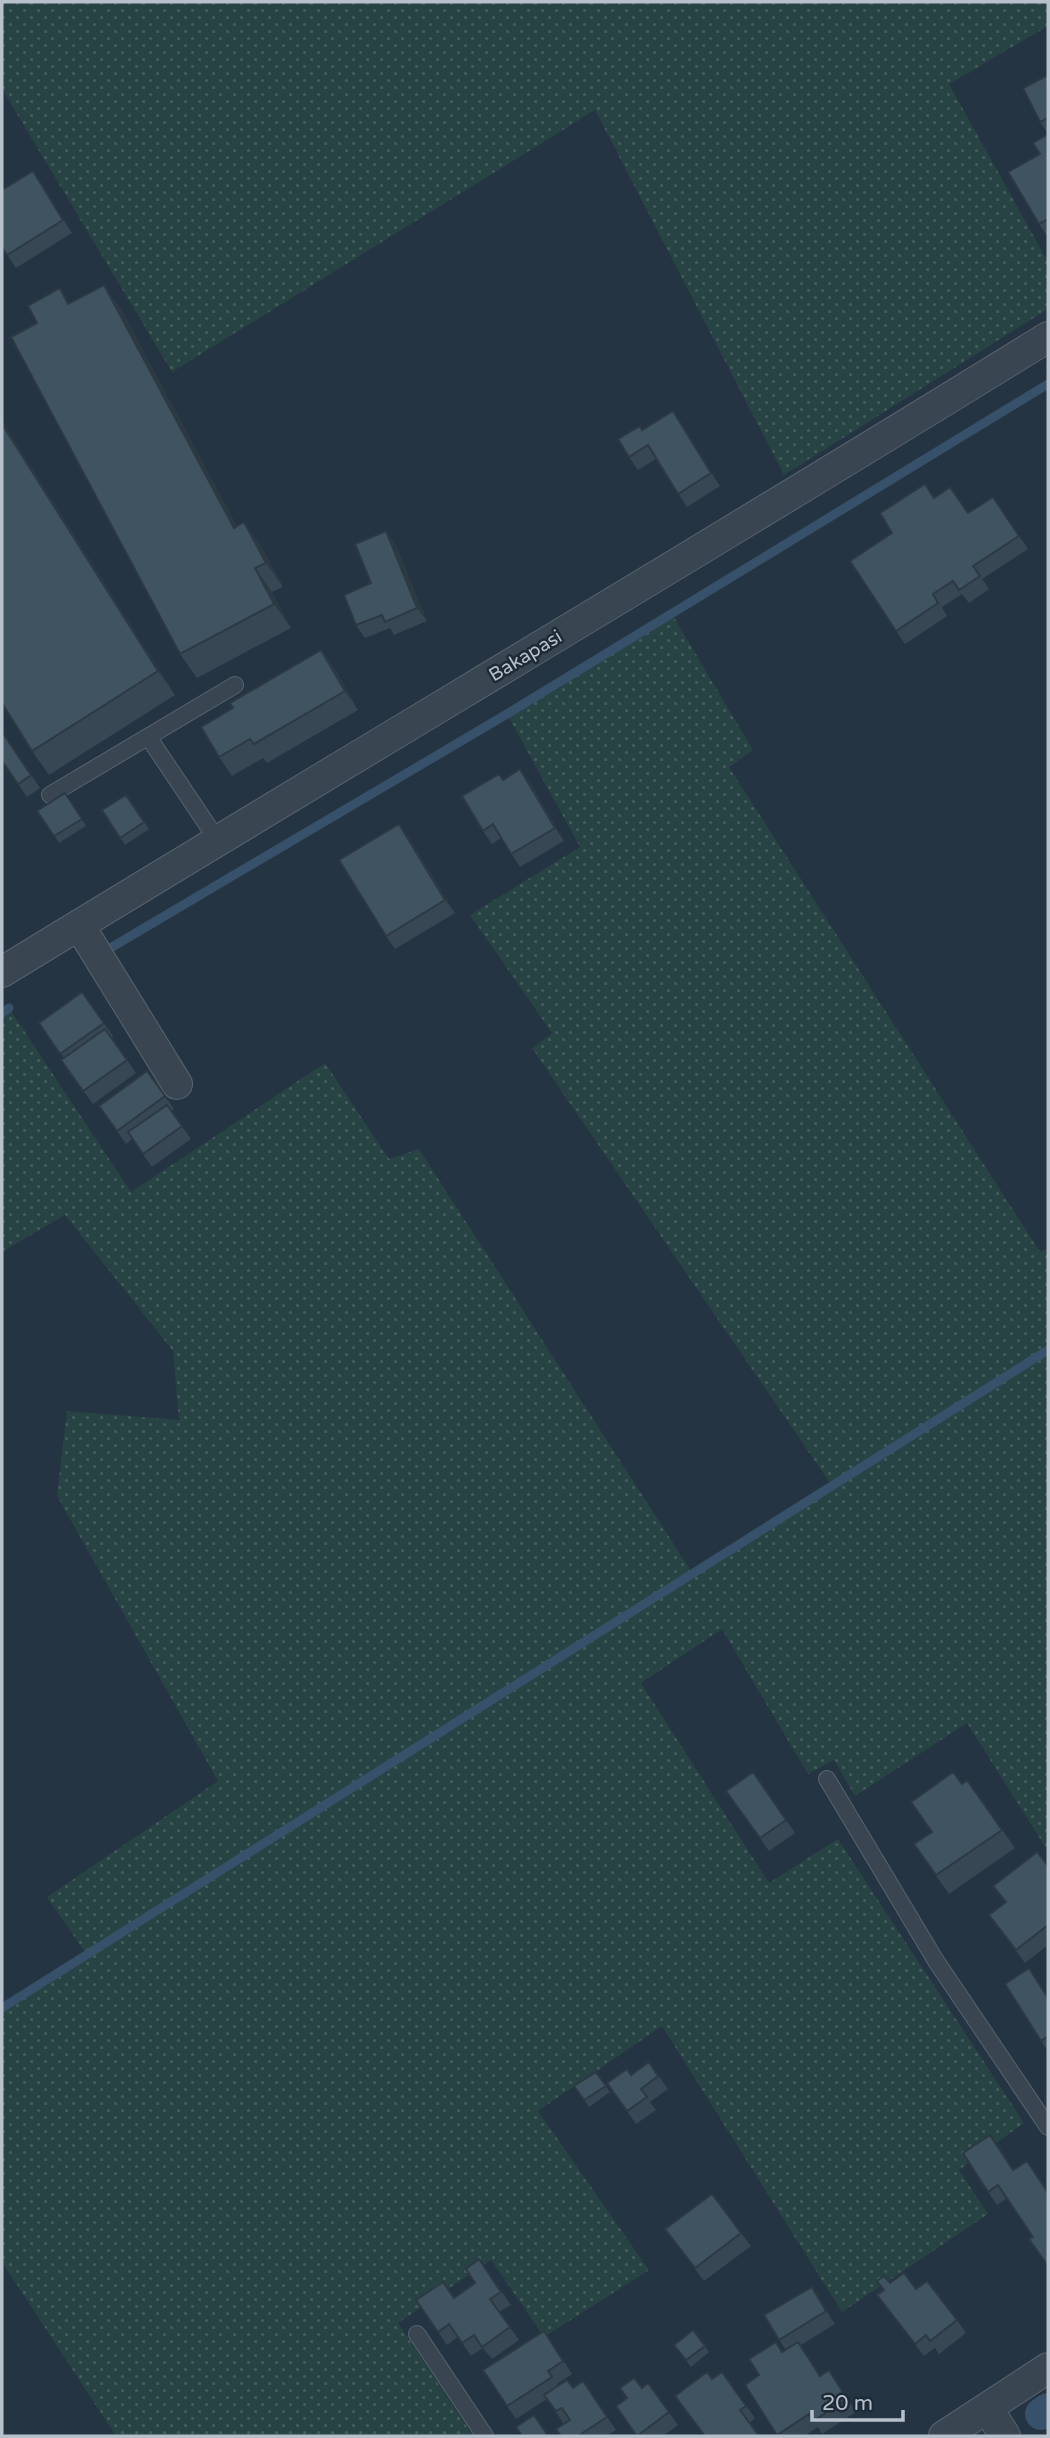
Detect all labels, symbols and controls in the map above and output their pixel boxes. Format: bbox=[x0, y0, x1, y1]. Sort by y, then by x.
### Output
street label: Bakapasi bbox=[485, 626, 566, 686]
scale bar bbox=[812, 2378, 903, 2422]
text: 20 m bbox=[822, 2391, 873, 2416]

